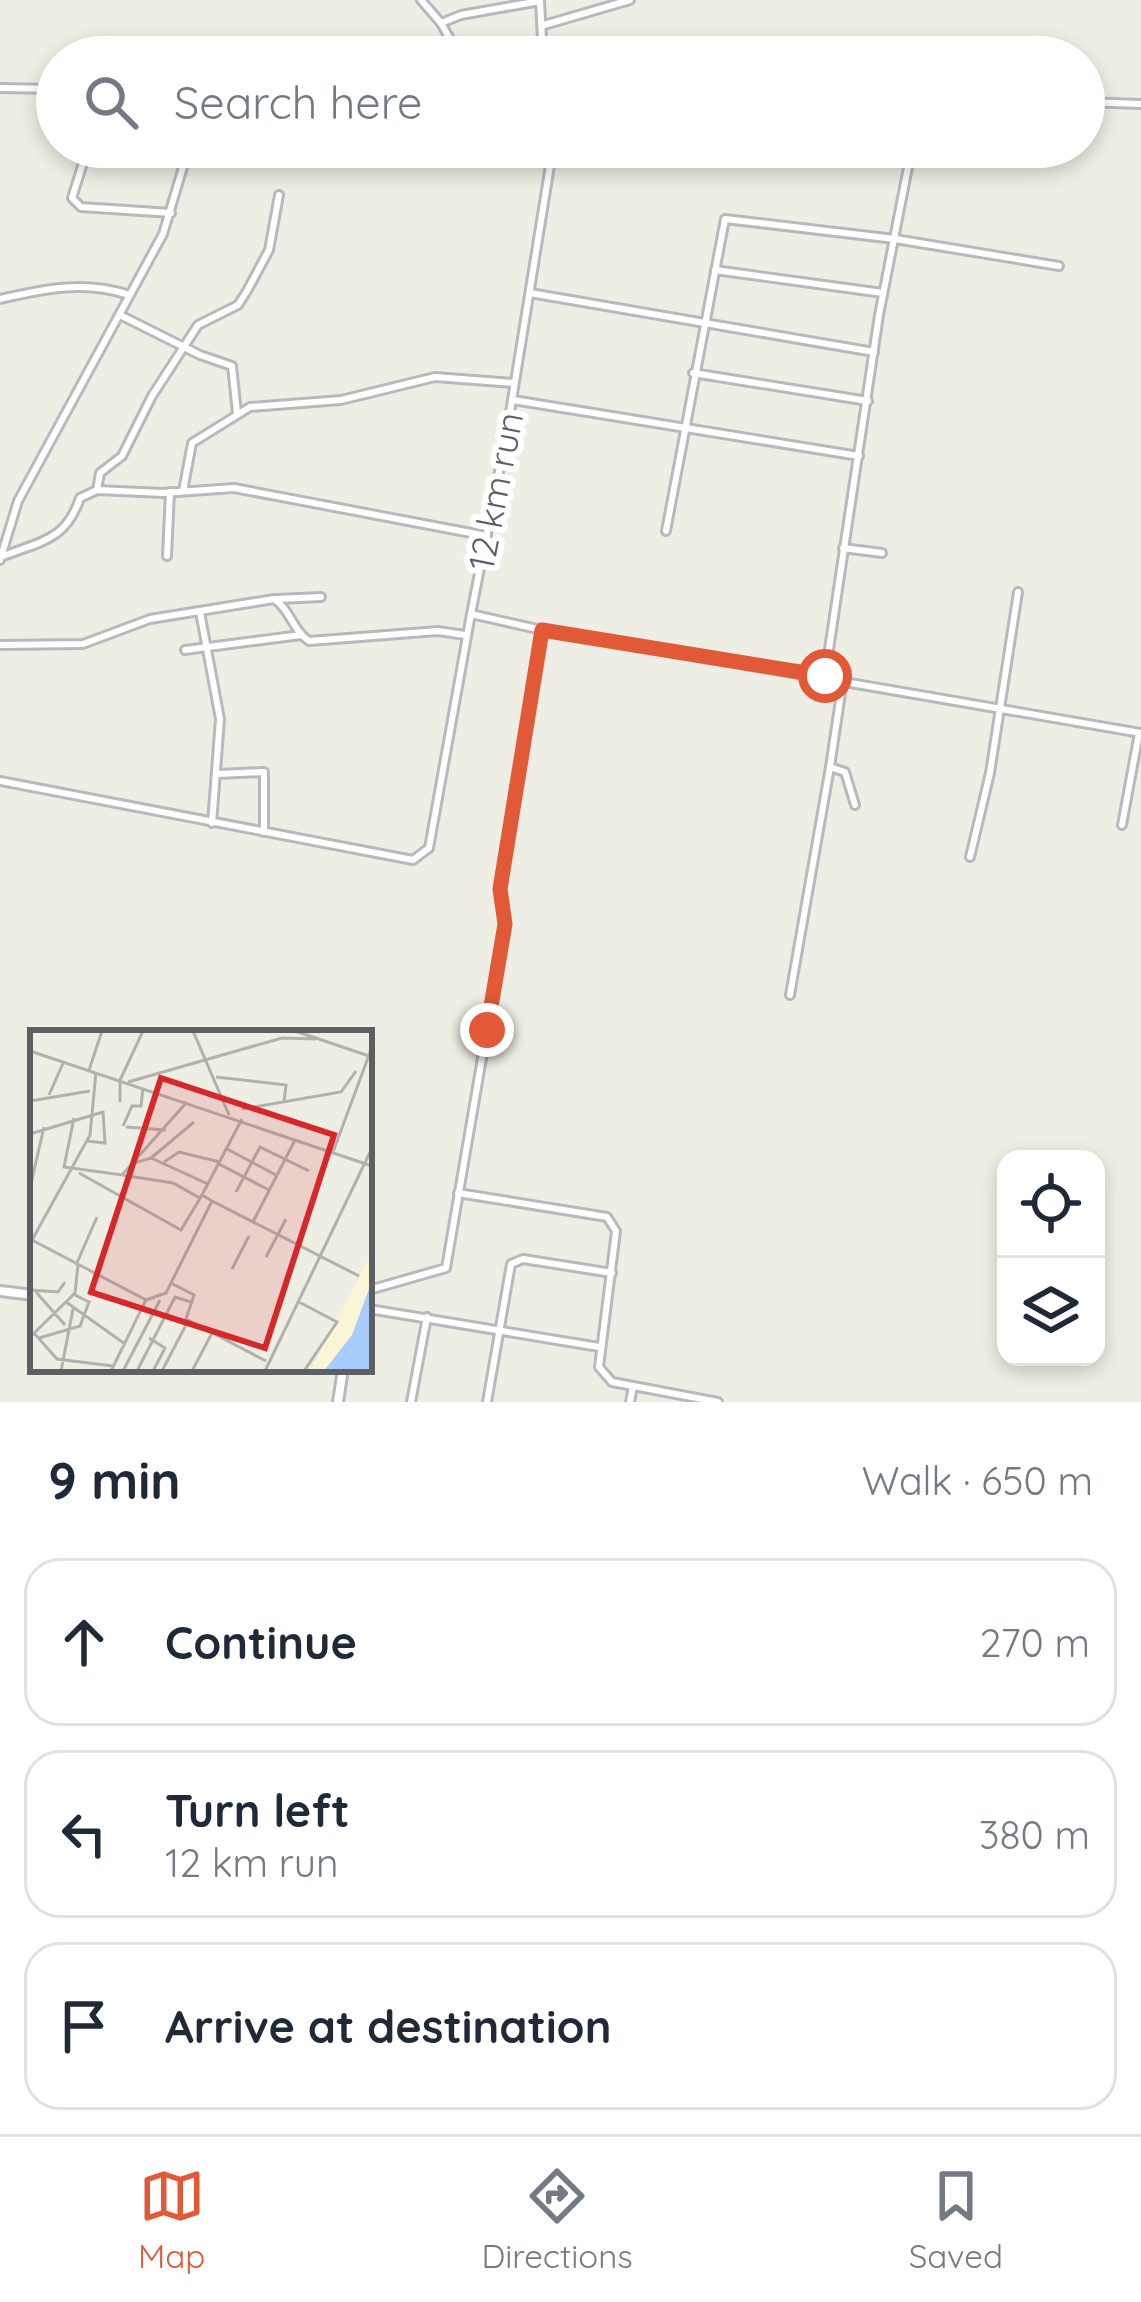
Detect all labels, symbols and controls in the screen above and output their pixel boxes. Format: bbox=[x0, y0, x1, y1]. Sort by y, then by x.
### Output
search box bbox=[36, 36, 1105, 168]
icon: search bbox=[78, 69, 144, 135]
text: Search here bbox=[174, 74, 422, 130]
street label: 12 km run bbox=[458, 408, 532, 574]
route start bbox=[798, 649, 852, 703]
route end bbox=[460, 1003, 514, 1057]
inset map bbox=[30, 1030, 372, 1372]
map controls bbox=[997, 1150, 1105, 1366]
button: locate bbox=[997, 1150, 1105, 1258]
button: layers bbox=[997, 1258, 1105, 1366]
text: 9 min bbox=[48, 1448, 181, 1512]
text: Walk · 650 m bbox=[862, 1456, 1093, 1505]
icon: ahead bbox=[51, 1609, 117, 1675]
text: Continue bbox=[165, 1614, 357, 1670]
text: 270 m bbox=[980, 1618, 1090, 1667]
text: Turn left bbox=[165, 1782, 350, 1838]
icon: left bbox=[51, 1801, 117, 1867]
text: 380 m bbox=[979, 1810, 1090, 1859]
text: 12 km run bbox=[165, 1838, 339, 1887]
icon: arrive bbox=[51, 1993, 117, 2059]
text: Arrive at destination bbox=[165, 1998, 611, 2054]
tab: Map bbox=[138, 2163, 205, 2276]
tab: Directions bbox=[481, 2163, 633, 2276]
tab: Saved bbox=[909, 2163, 1003, 2276]

